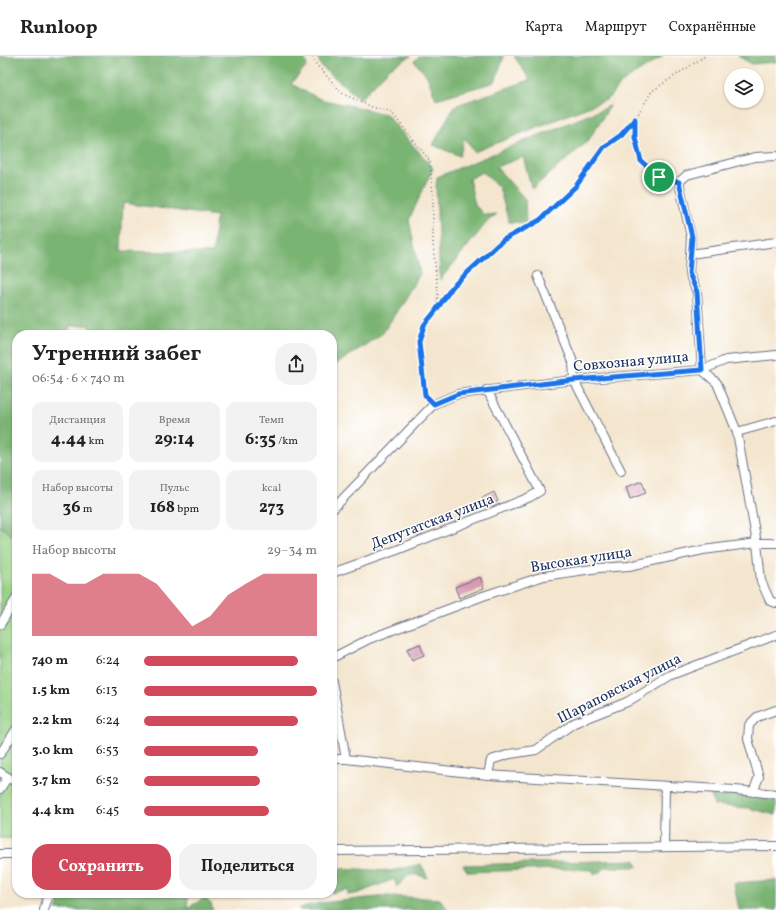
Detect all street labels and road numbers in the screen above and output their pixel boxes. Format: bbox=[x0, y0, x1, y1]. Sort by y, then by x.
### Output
street label: Совхозная улица bbox=[573, 347, 690, 378]
street label: Депутатская улица bbox=[368, 489, 497, 556]
street label: Высокая улица bbox=[529, 542, 633, 579]
street label: Шараповская улица bbox=[554, 649, 685, 730]

